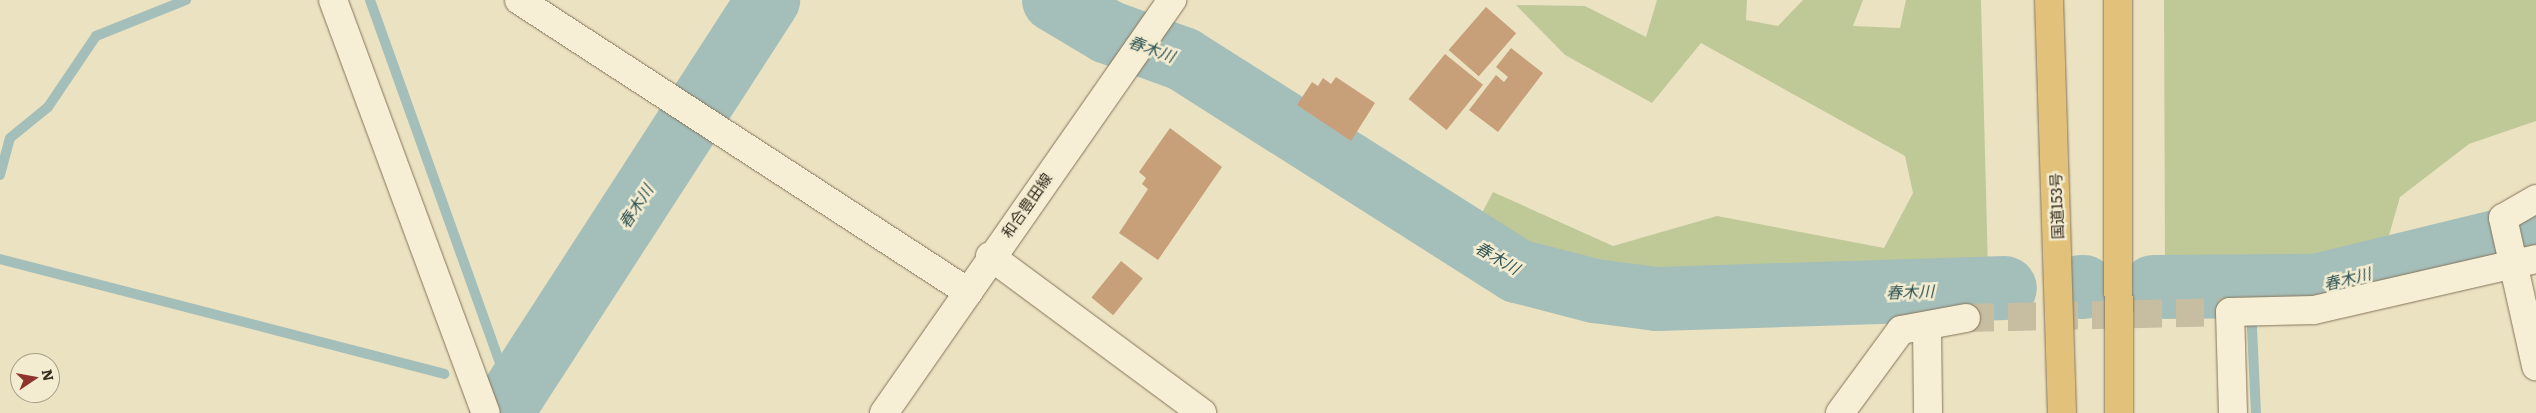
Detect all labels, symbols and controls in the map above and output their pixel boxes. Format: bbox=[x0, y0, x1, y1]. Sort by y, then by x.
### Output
water label: 春木川 bbox=[1126, 31, 1178, 65]
street label: 和合豊田線 bbox=[997, 169, 1055, 241]
street label: 国道153号 bbox=[2046, 172, 2066, 240]
water label: 春木川 bbox=[614, 181, 656, 231]
water label: 春木川 bbox=[1472, 237, 1524, 277]
water label: 春木川 bbox=[2321, 263, 2373, 293]
water label: 春木川 bbox=[1886, 281, 1934, 301]
north arrow bbox=[10, 353, 60, 403]
text: N bbox=[38, 367, 60, 383]

